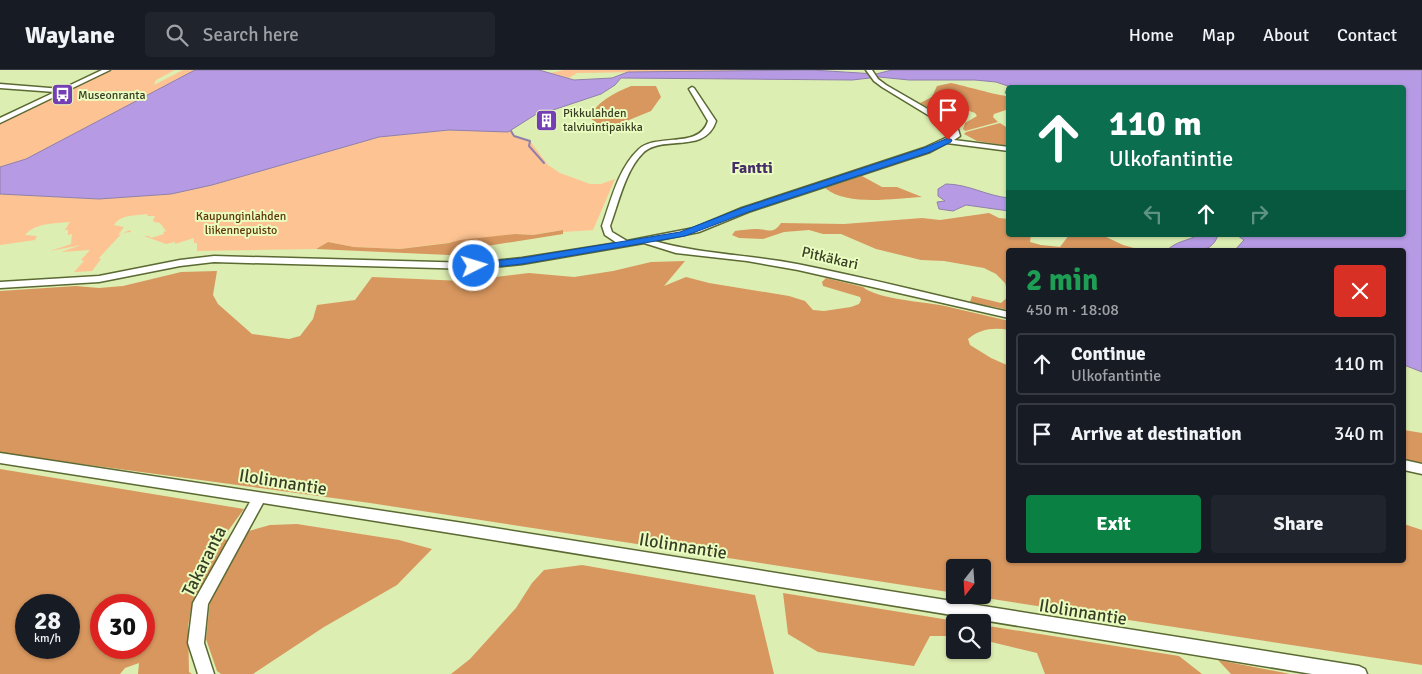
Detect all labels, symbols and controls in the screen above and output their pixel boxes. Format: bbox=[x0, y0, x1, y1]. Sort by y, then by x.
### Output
search box bbox=[145, 12, 495, 57]
text: Waylane bbox=[25, 20, 115, 50]
icon: search bbox=[163, 21, 191, 49]
text: Search here bbox=[203, 23, 299, 47]
text: Home bbox=[1129, 24, 1174, 46]
text: Map bbox=[1202, 24, 1235, 46]
text: About bbox=[1263, 24, 1309, 46]
text: Contact bbox=[1337, 24, 1397, 46]
bus stop icon: Museonranta bbox=[50, 83, 74, 107]
place label: Museonranta bbox=[78, 88, 146, 103]
pin bbox=[927, 89, 969, 140]
icon: arrive bbox=[934, 96, 962, 124]
text: 110 m bbox=[1109, 102, 1202, 145]
icon: ahead bbox=[1026, 105, 1091, 170]
place label: Pikkulahden talviuintipaikka bbox=[563, 106, 643, 135]
building icon: Pikkulahden talviuintipaikka bbox=[535, 108, 559, 132]
text: Ulkofantintie bbox=[1109, 145, 1233, 172]
district label: Fantti bbox=[731, 158, 773, 178]
icon: left bbox=[1139, 200, 1167, 228]
icon: ahead bbox=[1192, 200, 1220, 228]
icon: right bbox=[1245, 200, 1273, 228]
park label: Kaupunginlahden liikennepuisto bbox=[196, 209, 286, 238]
position arrow bbox=[447, 239, 499, 291]
street label: Pitkäkari bbox=[800, 243, 860, 273]
text: 2 min bbox=[1026, 262, 1098, 299]
button: close bbox=[1334, 265, 1386, 317]
text: 450 m · 18:08 bbox=[1026, 300, 1119, 320]
text: Continue bbox=[1071, 342, 1146, 366]
icon: ahead bbox=[1028, 350, 1056, 378]
text: 110 m bbox=[1334, 352, 1384, 376]
text: Ulkofantintie bbox=[1071, 366, 1161, 386]
icon: arrive bbox=[1028, 420, 1056, 448]
text: Arrive at destination bbox=[1071, 422, 1242, 446]
text: 340 m bbox=[1334, 422, 1384, 446]
street label: Ilolinnantie bbox=[237, 464, 329, 500]
button: Exit bbox=[1026, 495, 1201, 553]
button: Share bbox=[1211, 495, 1386, 553]
street label: Takaranta bbox=[177, 522, 231, 600]
street label: Ilolinnantie bbox=[637, 528, 729, 564]
north arrow bbox=[946, 559, 991, 604]
map controls bbox=[946, 559, 991, 659]
speed limit sign: 30 bbox=[90, 594, 155, 659]
street label: Ilolinnantie bbox=[1037, 594, 1129, 630]
text: 28 bbox=[34, 605, 61, 636]
button: search bbox=[946, 614, 991, 659]
text: km/h bbox=[34, 631, 61, 646]

